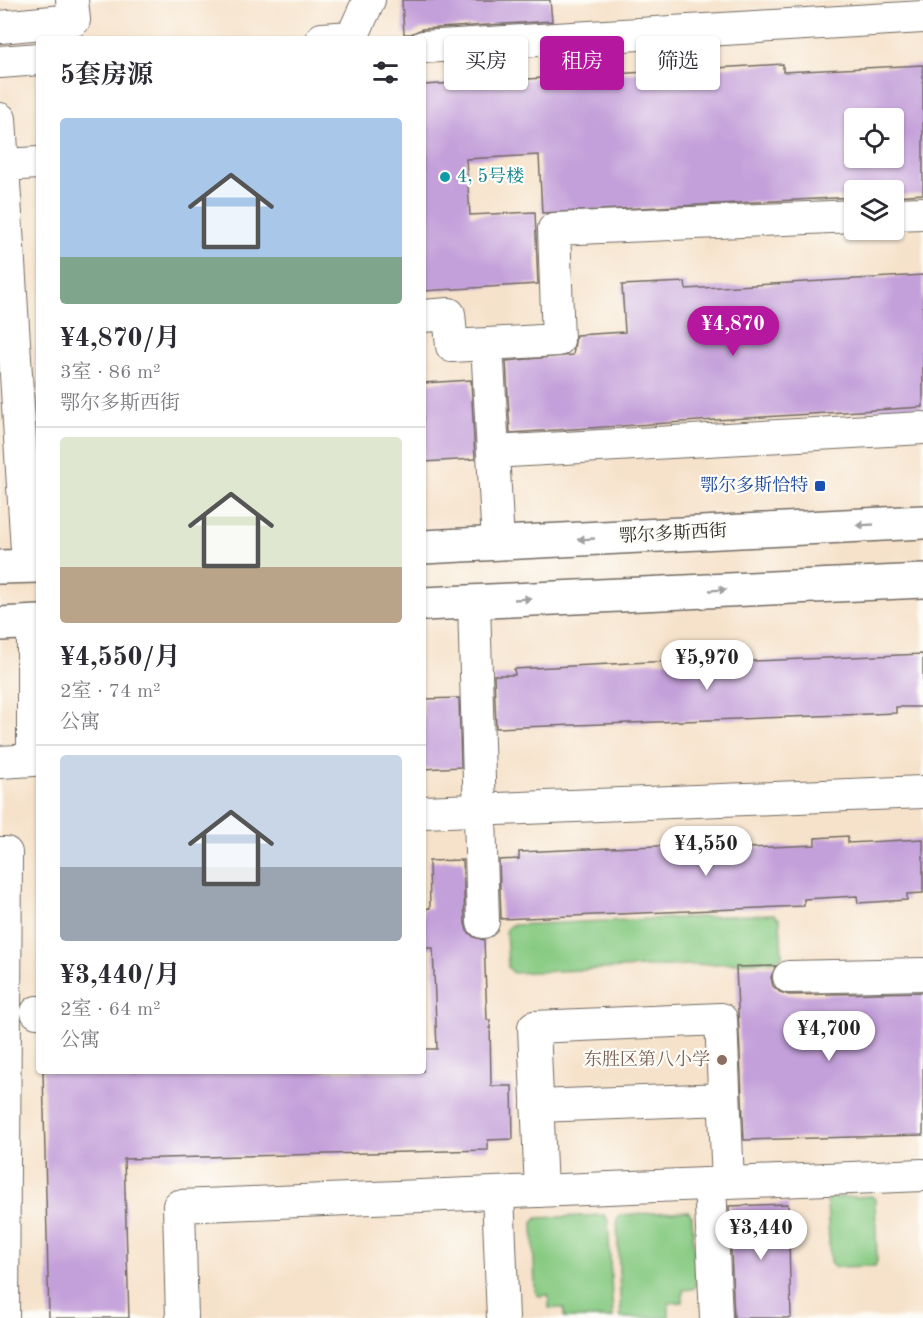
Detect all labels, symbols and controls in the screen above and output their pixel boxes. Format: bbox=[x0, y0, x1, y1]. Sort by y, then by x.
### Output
chip: 买房 bbox=[444, 36, 528, 90]
chip: 租房 bbox=[540, 36, 624, 90]
chip: 筛选 bbox=[636, 36, 720, 90]
icon: filters bbox=[369, 56, 402, 89]
text: 5套房源 bbox=[60, 63, 153, 89]
map controls bbox=[844, 108, 904, 240]
button: locate bbox=[844, 108, 904, 168]
icon: home bbox=[177, 157, 285, 265]
place label: 4, 5号楼 bbox=[457, 166, 524, 186]
marker: 4, 5号楼 bbox=[438, 170, 452, 184]
button: layers bbox=[844, 180, 904, 240]
pin: ¥4,870 bbox=[684, 306, 782, 357]
text: ¥4,870 bbox=[701, 315, 765, 335]
text: ¥4,870/月 bbox=[60, 326, 180, 352]
text: 3室 · 86 m² bbox=[60, 363, 161, 383]
text: 鄂尔多斯西街 bbox=[60, 394, 180, 414]
place label: 鄂尔多斯恰特 bbox=[700, 475, 808, 495]
icon: home bbox=[177, 476, 285, 584]
marker: 鄂尔多斯恰特 bbox=[813, 479, 827, 493]
street label: 鄂尔多斯西街 bbox=[618, 520, 727, 546]
one-way arrow bbox=[855, 521, 874, 530]
one-way arrow bbox=[576, 534, 595, 543]
one-way arrow bbox=[709, 586, 728, 595]
one-way arrow bbox=[514, 595, 533, 604]
pin: ¥5,970 bbox=[658, 640, 756, 691]
text: ¥4,550/月 bbox=[60, 645, 180, 671]
text: ¥5,970 bbox=[675, 649, 739, 669]
text: 2室 · 74 m² bbox=[60, 682, 161, 702]
text: 公寓 bbox=[60, 713, 100, 733]
icon: home bbox=[177, 794, 285, 902]
pin: ¥4,550 bbox=[657, 826, 755, 877]
text: ¥4,550 bbox=[674, 835, 738, 855]
text: ¥3,440/月 bbox=[60, 963, 180, 989]
text: 2室 · 64 m² bbox=[60, 1000, 161, 1020]
pin: ¥4,700 bbox=[780, 1011, 878, 1062]
text: ¥4,700 bbox=[797, 1020, 861, 1040]
text: 公寓 bbox=[60, 1031, 100, 1051]
place label: 东胜区第八小学 bbox=[584, 1049, 710, 1069]
marker: 东胜区第八小学 bbox=[715, 1053, 729, 1067]
pin: ¥3,440 bbox=[712, 1210, 810, 1261]
text: ¥3,440 bbox=[729, 1219, 793, 1239]

